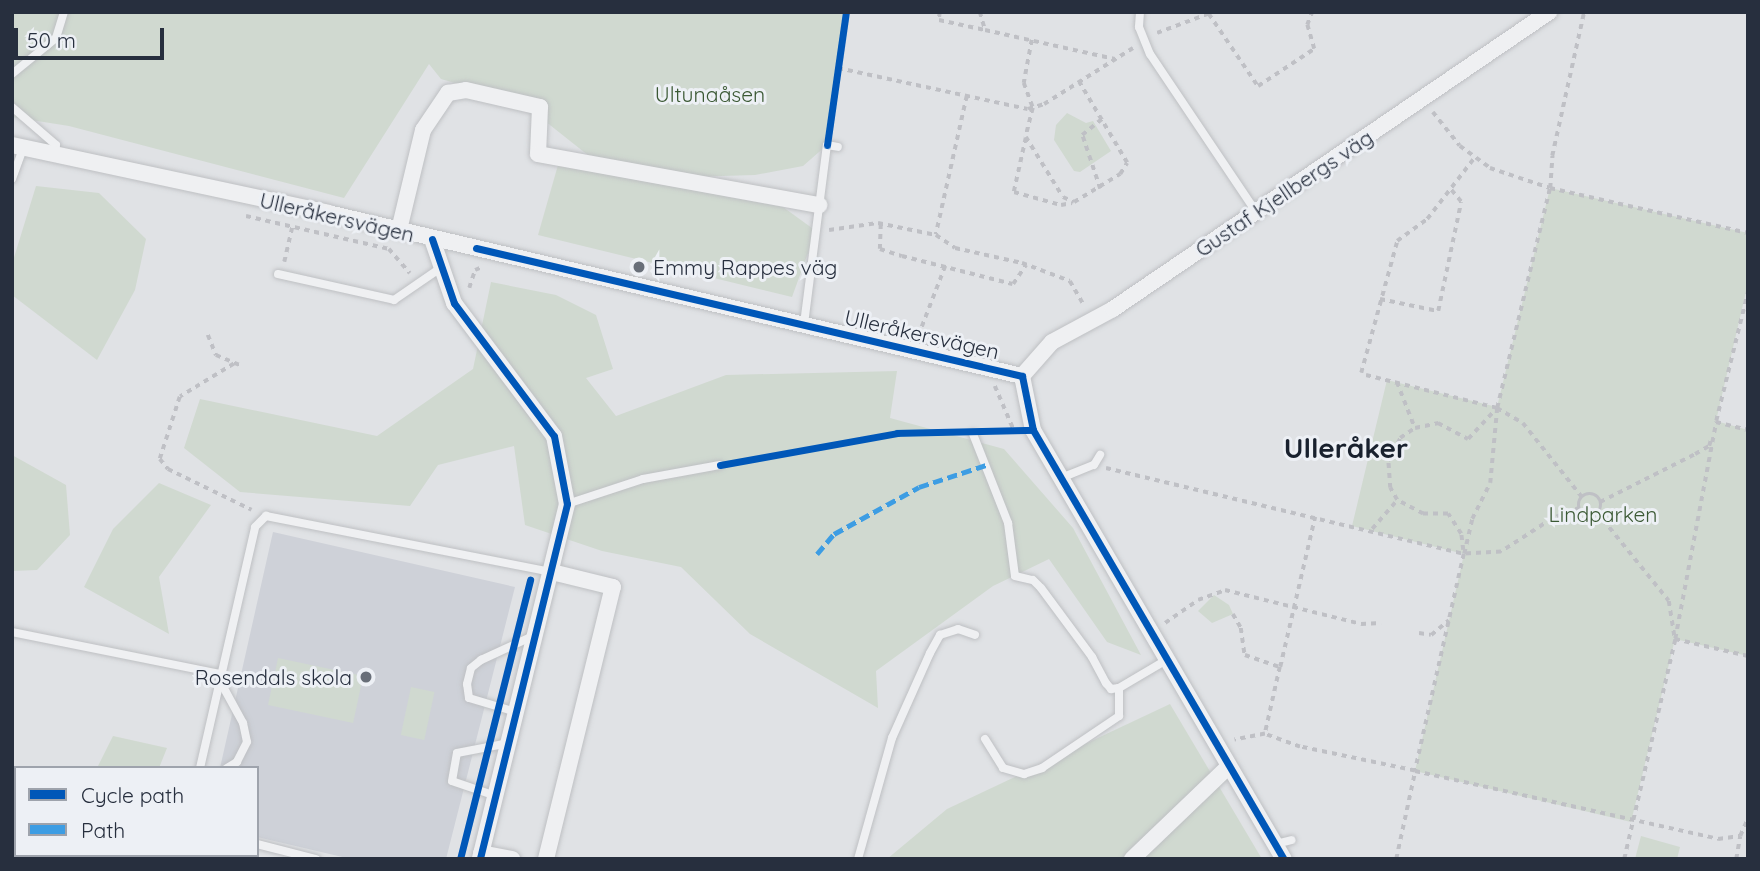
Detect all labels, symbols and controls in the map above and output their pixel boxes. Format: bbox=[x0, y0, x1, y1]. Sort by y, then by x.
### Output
scale bar bbox=[18, 14, 168, 58]
text: 50 m bbox=[27, 27, 76, 53]
park label: Ultunaåsen bbox=[655, 81, 765, 107]
street label: Gustaf Kjellbergs väg bbox=[1190, 124, 1378, 262]
street label: Ulleråkersvägen bbox=[257, 187, 417, 247]
place label: Emmy Rappes väg bbox=[653, 254, 837, 280]
marker: Emmy Rappes väg bbox=[631, 259, 647, 275]
street label: Ulleråkersvägen bbox=[842, 304, 1002, 364]
district label: Ulleråker bbox=[1284, 431, 1408, 465]
park label: Lindparken bbox=[1549, 501, 1657, 527]
place label: Rosendals skola bbox=[195, 664, 352, 690]
marker: Rosendals skola bbox=[358, 669, 374, 685]
legend bbox=[14, 766, 259, 857]
text: Cycle path bbox=[81, 782, 184, 808]
text: Path bbox=[81, 817, 125, 843]

